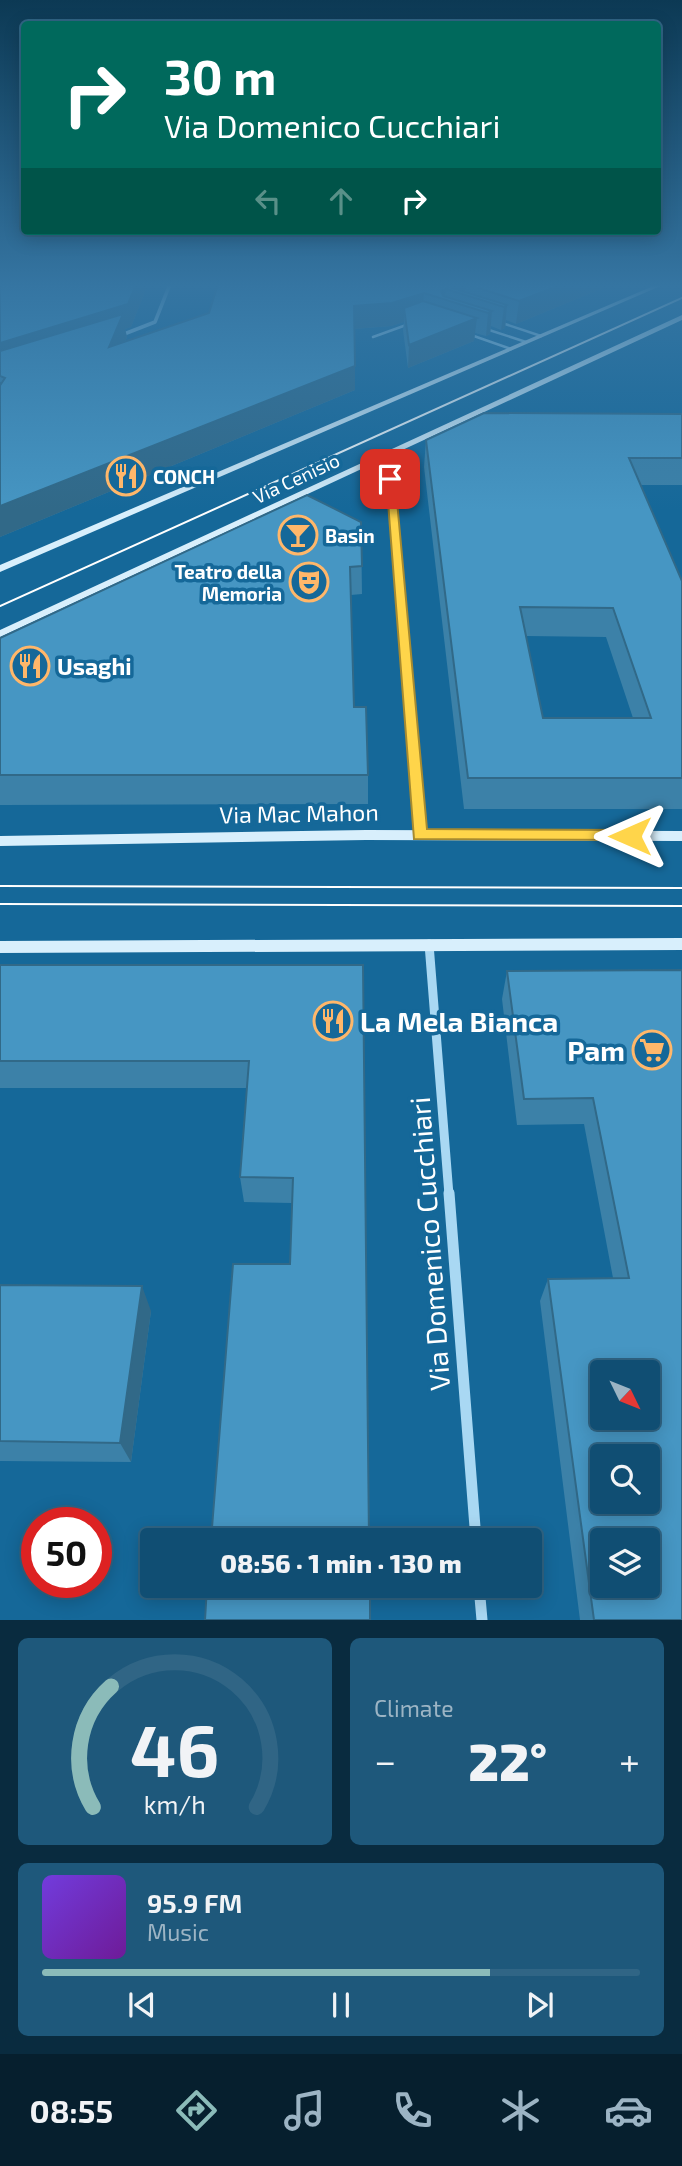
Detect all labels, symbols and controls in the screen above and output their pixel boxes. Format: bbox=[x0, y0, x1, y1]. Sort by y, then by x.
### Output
text: 30 m bbox=[164, 46, 276, 105]
icon: right bbox=[49, 49, 140, 140]
text: Via Domenico Cucchiari bbox=[164, 106, 500, 144]
icon: left bbox=[249, 182, 287, 220]
icon: ahead bbox=[322, 182, 360, 220]
icon: right bbox=[395, 182, 433, 220]
street label: Via Cenisio bbox=[249, 448, 343, 508]
pin bbox=[360, 449, 420, 509]
restaurant icon: CONCH bbox=[105, 455, 147, 497]
icon: arrive bbox=[371, 460, 409, 498]
place label: CONCH bbox=[153, 465, 215, 488]
bar icon: Basin bbox=[277, 514, 319, 556]
place label: Basin bbox=[325, 524, 375, 547]
place label: Teatro della Memoria bbox=[175, 560, 282, 605]
theatre icon: Teatro della Memoria bbox=[288, 561, 330, 603]
restaurant icon: Usaghi bbox=[9, 645, 51, 687]
place label: Usaghi bbox=[57, 652, 132, 680]
street label: Via Mac Mahon bbox=[219, 798, 379, 828]
position arrow bbox=[593, 799, 667, 873]
restaurant icon: La Mela Bianca bbox=[312, 1000, 354, 1042]
place label: La Mela Bianca bbox=[360, 1004, 558, 1038]
supermarket icon: Pam bbox=[631, 1029, 673, 1071]
place label: Pam bbox=[567, 1033, 625, 1067]
street label: Via Domenico Cucchiari bbox=[402, 1096, 456, 1392]
north arrow bbox=[590, 1360, 660, 1430]
map controls bbox=[590, 1360, 660, 1598]
button: search bbox=[590, 1444, 660, 1514]
speed limit sign: 50 bbox=[21, 1507, 112, 1598]
button: layers bbox=[590, 1528, 660, 1598]
text: 08:56 · 1 min · 130 m bbox=[220, 1547, 462, 1578]
text: Climate bbox=[374, 1694, 454, 1722]
text: 46 bbox=[130, 1705, 220, 1793]
text: 22° bbox=[468, 1729, 547, 1791]
text: − bbox=[374, 1737, 396, 1783]
text: + bbox=[619, 1737, 640, 1783]
text: km/h bbox=[144, 1789, 206, 1819]
text: 95.9 FM bbox=[147, 1887, 242, 1918]
text: Music bbox=[147, 1918, 209, 1946]
icon: previous bbox=[123, 1986, 161, 2024]
icon: pause bbox=[322, 1986, 360, 2024]
icon: next bbox=[521, 1986, 559, 2024]
icon: directions bbox=[172, 2086, 221, 2135]
icon: music bbox=[280, 2086, 329, 2135]
icon: phone bbox=[388, 2086, 437, 2135]
icon: climate bbox=[496, 2086, 545, 2135]
icon: car bbox=[604, 2086, 653, 2135]
text: 08:55 bbox=[29, 2091, 113, 2129]

